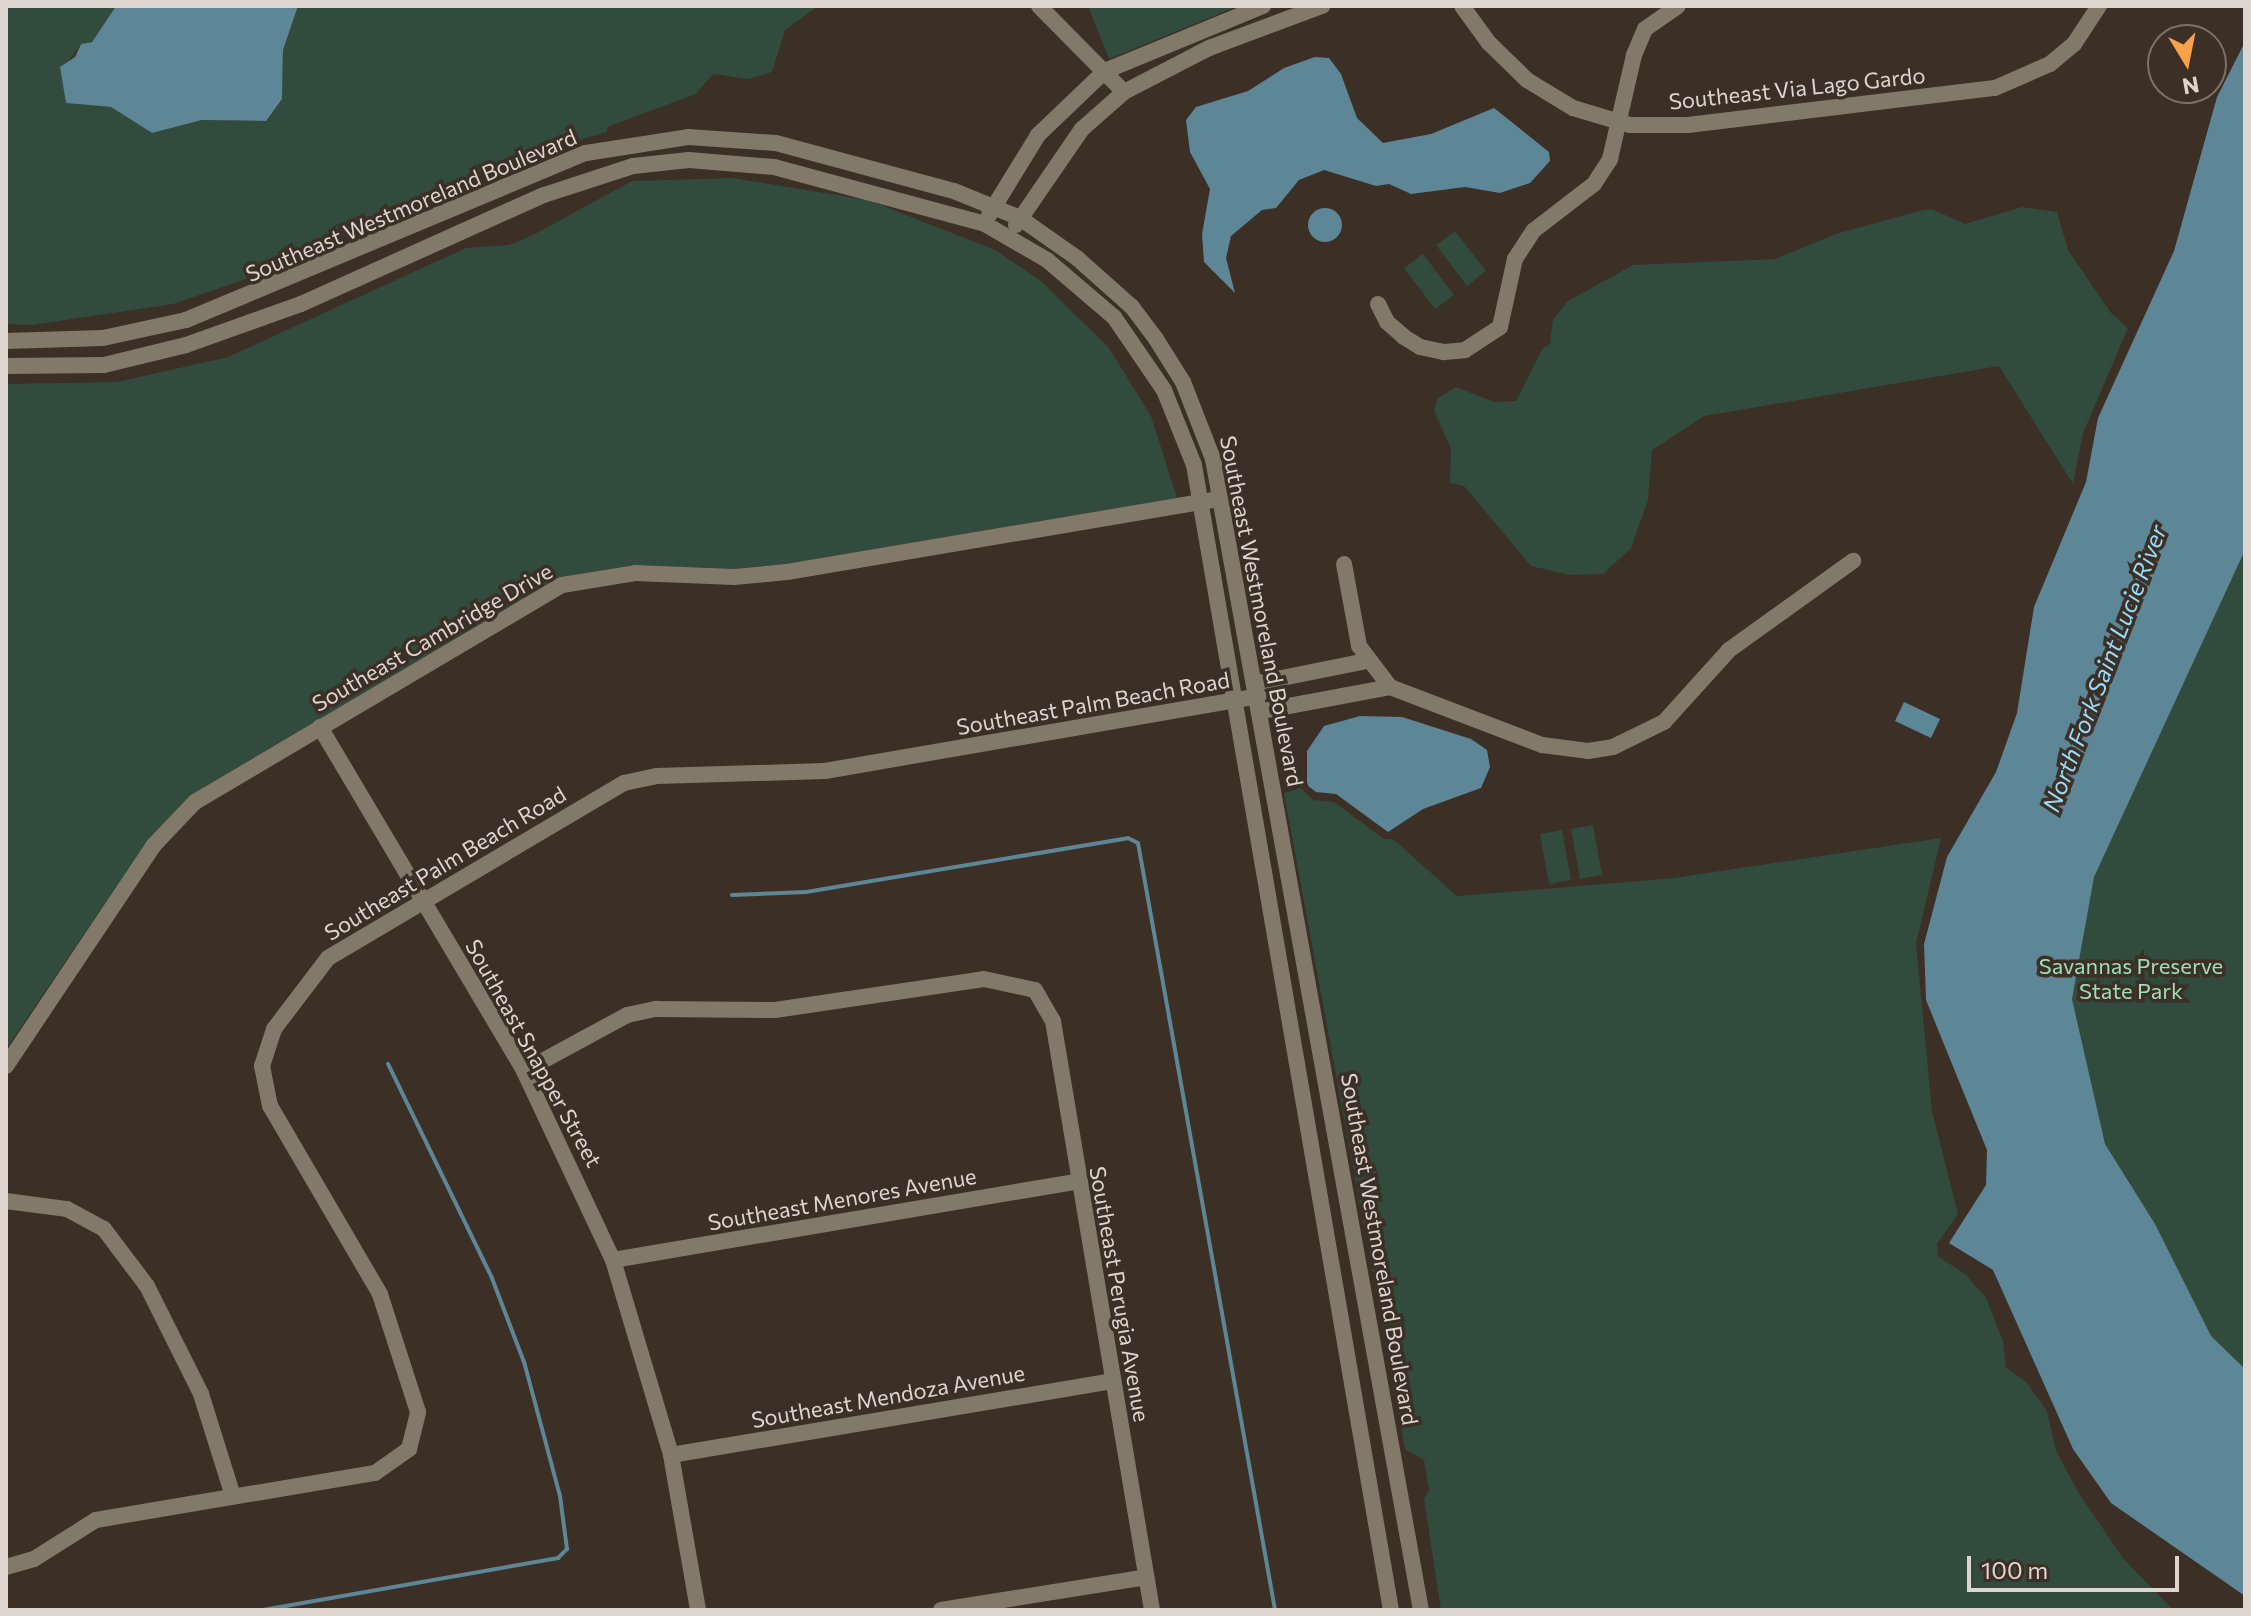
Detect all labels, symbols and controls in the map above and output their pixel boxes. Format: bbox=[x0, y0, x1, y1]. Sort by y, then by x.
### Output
north arrow bbox=[2147, 24, 2227, 104]
street label: Southeast Via Lago Gardo bbox=[1667, 61, 1927, 115]
text: N bbox=[2180, 71, 2201, 101]
street label: Southeast Westmoreland Boulevard bbox=[242, 123, 580, 287]
street label: Southeast Westmoreland Boulevard bbox=[1215, 433, 1309, 789]
water label: North Fork Saint Lucie River bbox=[2036, 520, 2172, 816]
street label: Southeast Cambridge Drive bbox=[307, 557, 557, 717]
street label: Southeast Palm Beach Road bbox=[954, 666, 1232, 740]
street label: Southeast Palm Beach Road bbox=[320, 780, 570, 946]
street label: Southeast Snapper Street bbox=[460, 935, 608, 1171]
park label: Savannas Preserve State Park bbox=[2039, 952, 2223, 1004]
street label: Southeast Westmoreland Boulevard bbox=[1336, 1071, 1424, 1427]
street label: Southeast Menores Avenue bbox=[706, 1162, 978, 1236]
street label: Southeast Perugia Avenue bbox=[1085, 1164, 1155, 1424]
street label: Southeast Mendoza Avenue bbox=[749, 1359, 1027, 1433]
scale bar bbox=[1971, 1540, 2183, 1590]
text: 100 m bbox=[1981, 1555, 2048, 1584]

